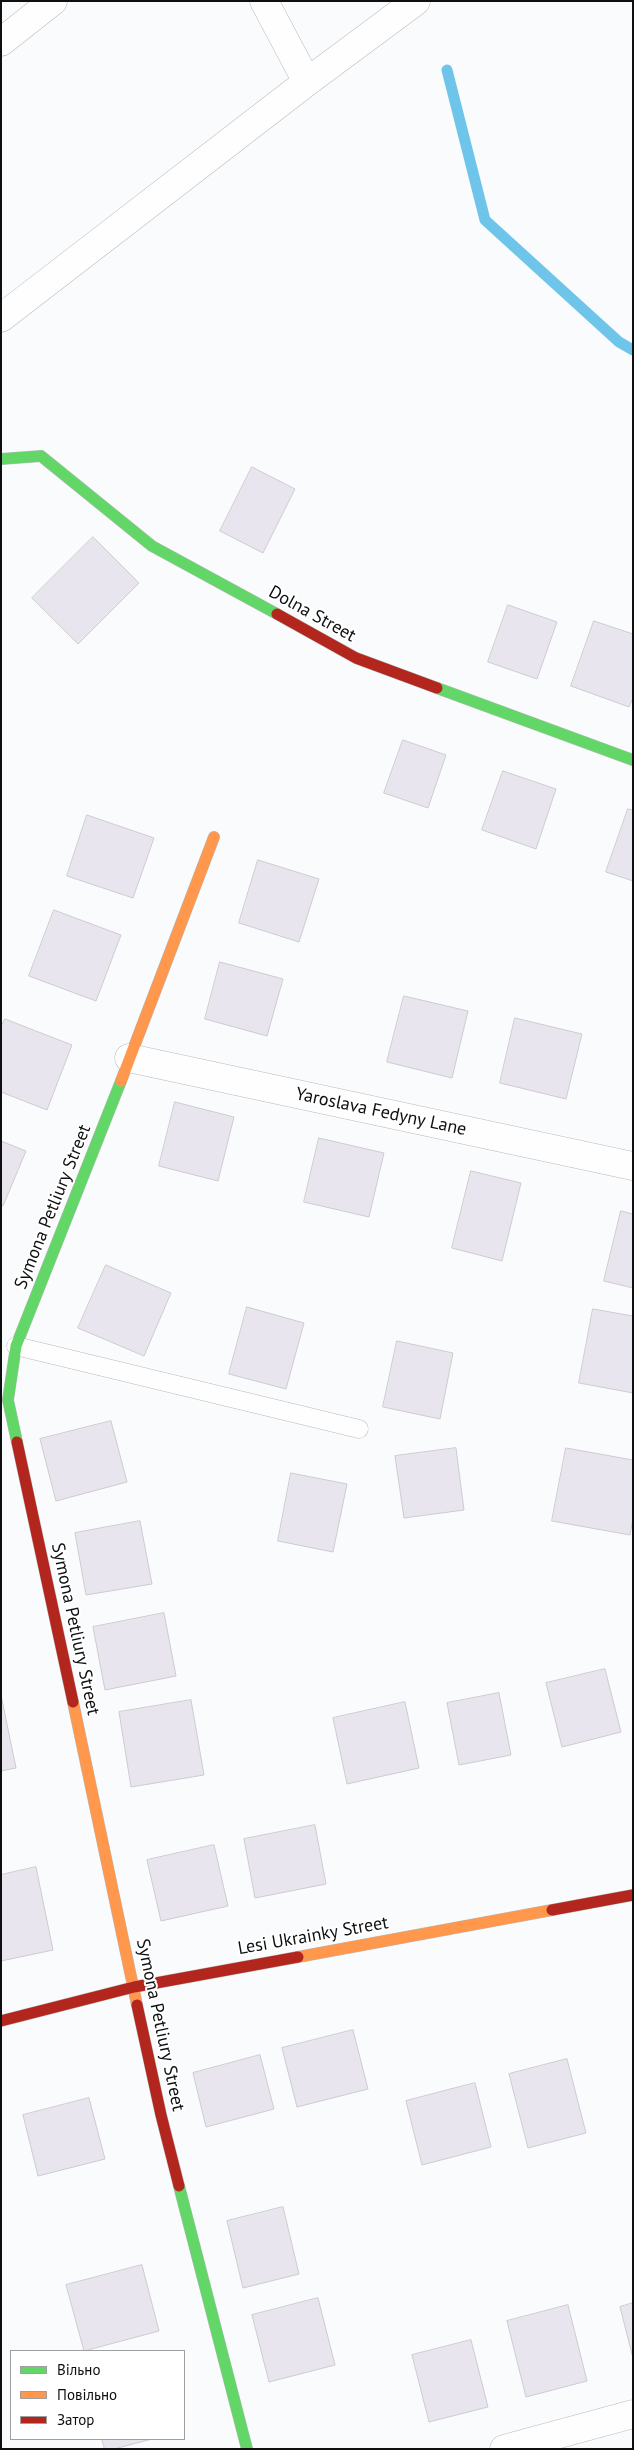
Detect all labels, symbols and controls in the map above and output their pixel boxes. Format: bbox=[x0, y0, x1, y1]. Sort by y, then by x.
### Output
street label: Dolna Street bbox=[265, 581, 359, 647]
street label: Yaroslava Fedyny Lane bbox=[294, 1083, 468, 1141]
street label: Symona Petliury Street bbox=[10, 1122, 96, 1292]
street label: Symona Petliury Street bbox=[46, 1541, 104, 1717]
street label: Lesi Ukrainky Street bbox=[236, 1912, 390, 1960]
street label: Symona Petliury Street bbox=[131, 1937, 189, 2113]
legend bbox=[10, 2350, 185, 2440]
text: Вільно bbox=[57, 2360, 100, 2379]
text: Повільно bbox=[57, 2385, 117, 2404]
text: Затор bbox=[57, 2410, 94, 2429]

